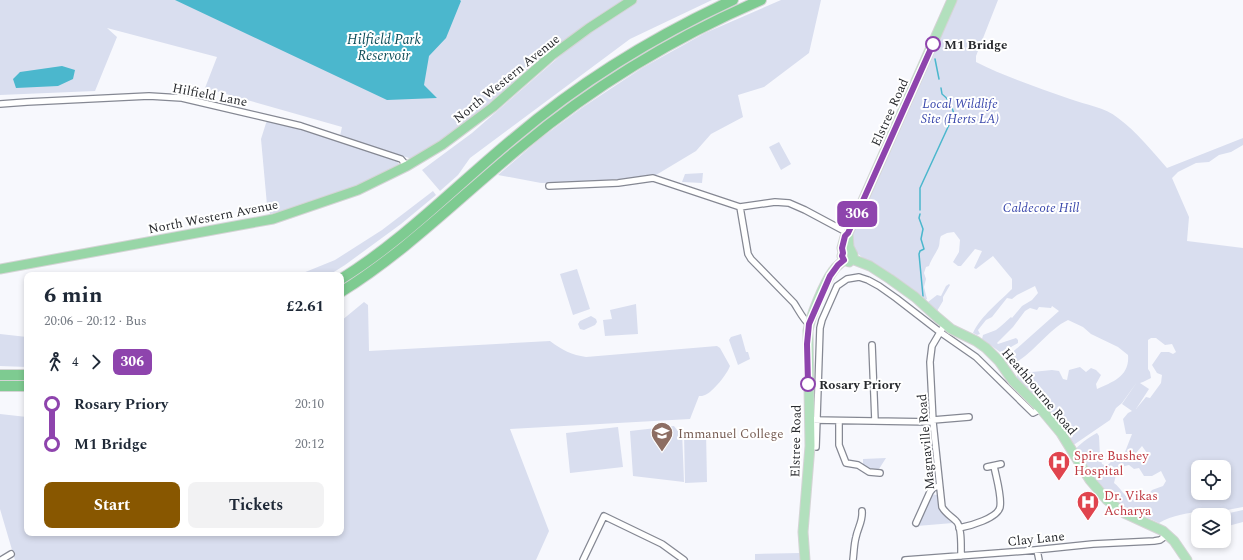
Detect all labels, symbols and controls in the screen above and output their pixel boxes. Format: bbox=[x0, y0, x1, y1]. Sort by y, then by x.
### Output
water label: Hilfield Park Reservoir bbox=[347, 29, 421, 66]
street label: North Western Avenue bbox=[449, 29, 564, 128]
place label: M1 Bridge bbox=[944, 35, 1008, 55]
marker: M1 Bridge bbox=[925, 36, 941, 52]
street label: Elstree Road bbox=[866, 75, 914, 150]
street label: Hilfield Lane bbox=[171, 78, 249, 112]
park label: Local Wildlife Site (Herts LA) bbox=[921, 94, 999, 129]
street label: North Western Avenue bbox=[146, 195, 280, 239]
park label: Caldecote Hill bbox=[1003, 198, 1080, 218]
line badge: 306 bbox=[834, 201, 880, 227]
text: 306 bbox=[845, 203, 869, 224]
text: 6 min bbox=[44, 279, 103, 312]
text: £2.61 bbox=[286, 295, 324, 318]
text: 20:06 – 20:12 · Bus bbox=[44, 311, 147, 331]
street label: Heathbourne Road bbox=[997, 344, 1082, 440]
icon: walk bbox=[44, 351, 66, 373]
icon: forward bbox=[85, 351, 107, 373]
text: 306 bbox=[121, 351, 144, 372]
text: 4 bbox=[72, 352, 79, 372]
place label: Rosary Priory bbox=[819, 375, 901, 395]
marker: Rosary Priory bbox=[800, 376, 816, 392]
text: Rosary Priory bbox=[74, 393, 168, 416]
street label: Magnaville Road bbox=[912, 393, 940, 491]
text: 20:10 bbox=[295, 394, 324, 414]
street label: Elstree Road bbox=[785, 404, 807, 478]
school or university icon: Immanuel College bbox=[649, 420, 675, 453]
place label: Immanuel College bbox=[678, 424, 784, 444]
text: M1 Bridge bbox=[74, 433, 147, 456]
text: 20:12 bbox=[295, 434, 324, 454]
place label: Spire Bushey Hospital bbox=[1074, 446, 1149, 481]
hospital icon: Spire Bushey Hospital bbox=[1046, 449, 1072, 482]
map controls bbox=[1191, 460, 1231, 548]
button: locate bbox=[1191, 460, 1231, 500]
button: Start bbox=[44, 482, 180, 528]
button: Tickets bbox=[188, 482, 324, 528]
place label: Dr. Vikas Acharya bbox=[1104, 486, 1158, 521]
hospital icon: Dr. Vikas Acharya bbox=[1075, 489, 1101, 522]
button: layers bbox=[1191, 508, 1231, 548]
street label: Clay Lane bbox=[1006, 526, 1066, 552]

